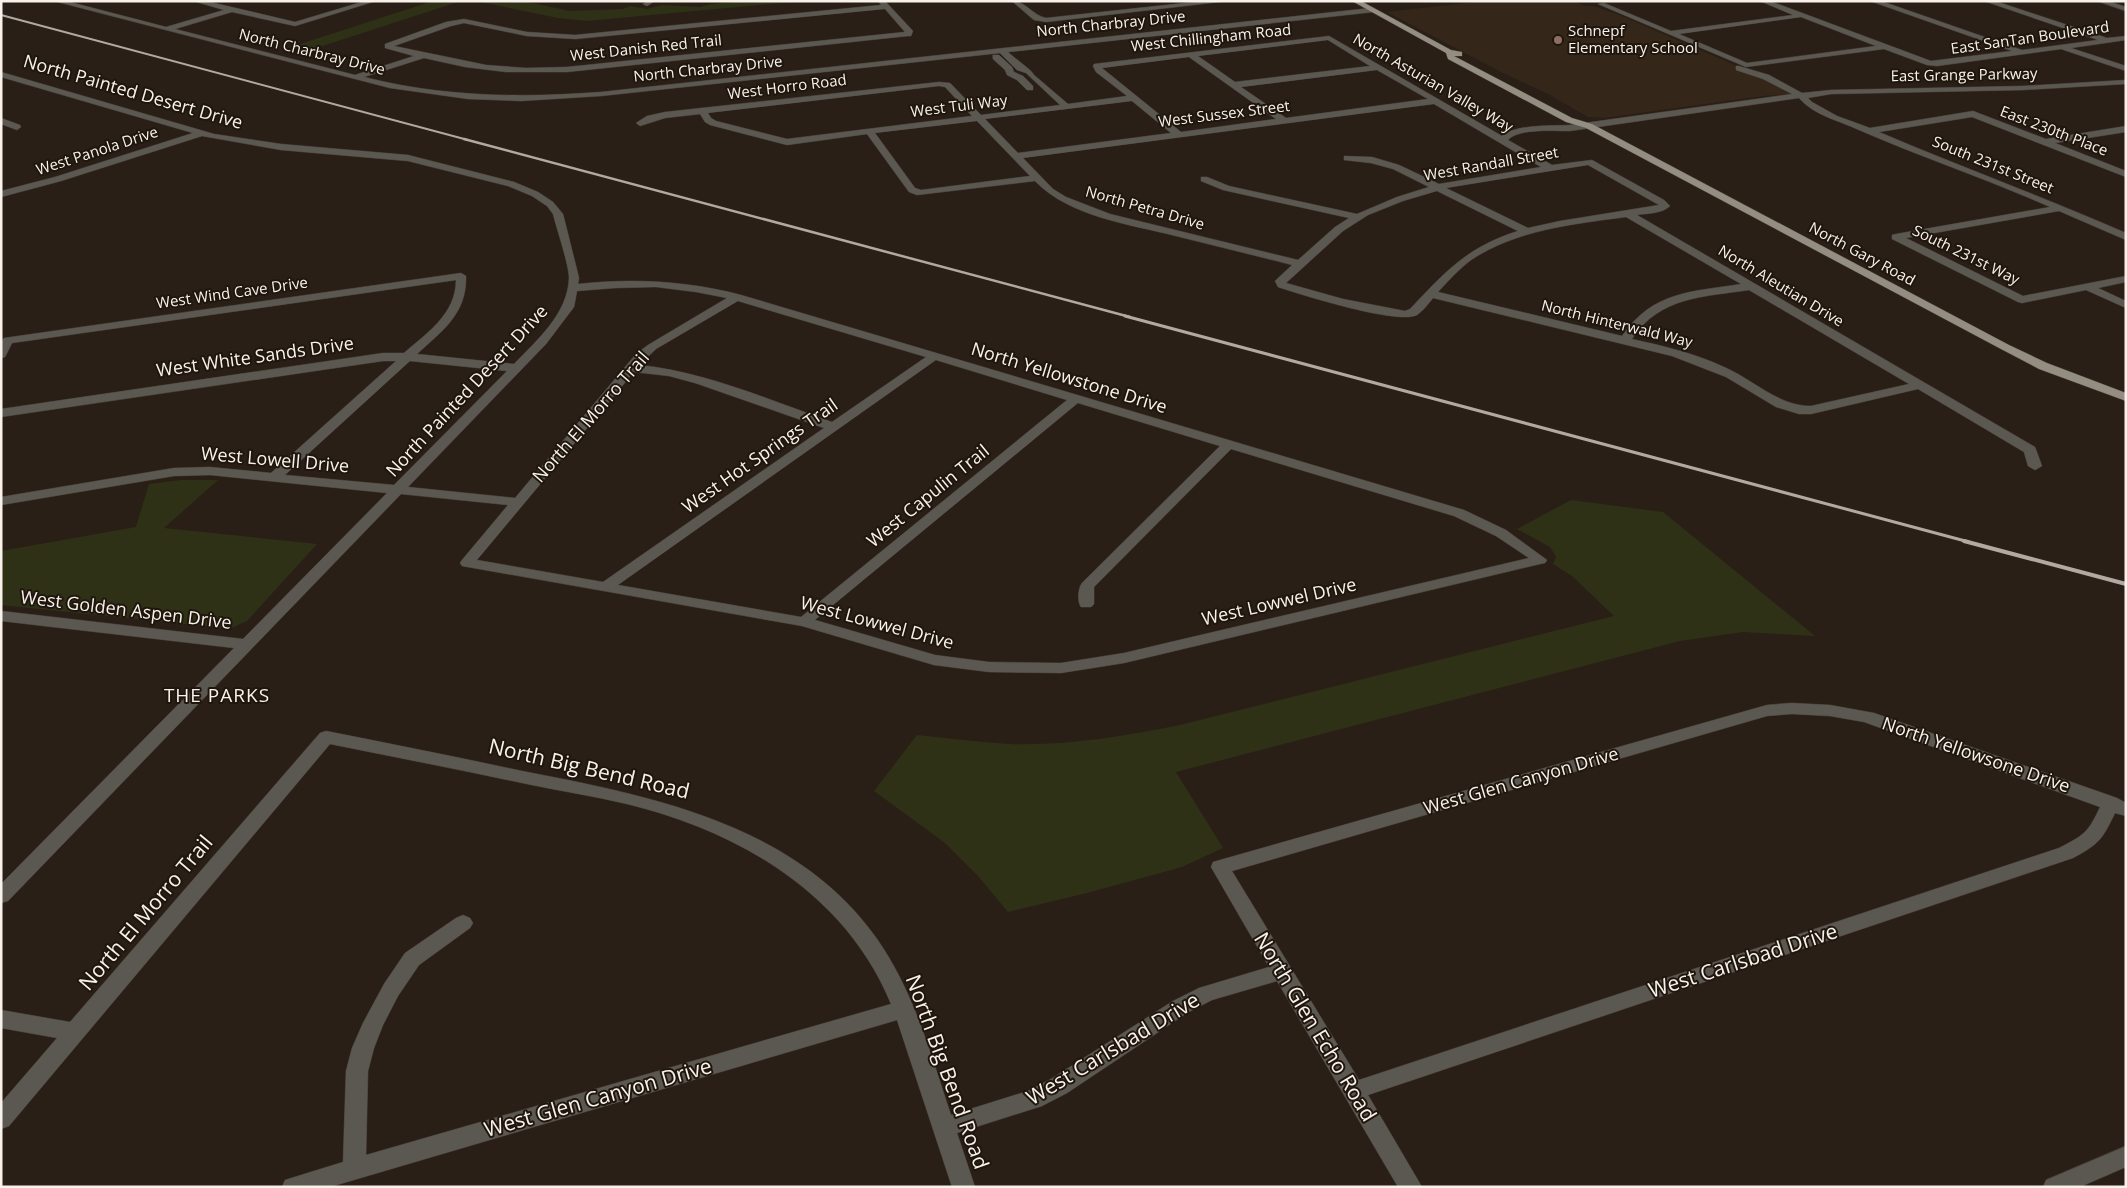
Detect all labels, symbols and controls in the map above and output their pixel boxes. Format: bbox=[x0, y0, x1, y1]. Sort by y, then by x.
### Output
street label: North Charbray Drive bbox=[1035, 5, 1186, 41]
street label: East SanTan Boulevard bbox=[1949, 16, 2110, 58]
street label: West Chillingham Road bbox=[1130, 19, 1292, 55]
place label: Schnepf Elementary School bbox=[1568, 20, 1698, 57]
street label: North Charbray Drive bbox=[237, 23, 387, 79]
street label: North Asturian Valley Way bbox=[1350, 28, 1518, 136]
street label: West Danish Red Trail bbox=[569, 29, 723, 65]
marker: Schnepf Elementary School bbox=[1552, 34, 1564, 46]
street label: North Painted Desert Drive bbox=[21, 48, 246, 134]
street label: North Charbray Drive bbox=[632, 50, 783, 86]
street label: East Grange Parkway bbox=[1890, 63, 2038, 85]
street label: West Horro Road bbox=[726, 69, 848, 103]
street label: West Tuli Way bbox=[909, 89, 1009, 121]
street label: West Sussex Street bbox=[1157, 95, 1291, 131]
street label: East 230th Place bbox=[1998, 100, 2111, 160]
street label: West Panola Drive bbox=[33, 121, 160, 179]
street label: South 231st Street bbox=[1930, 131, 2057, 197]
street label: West Randall Street bbox=[1422, 141, 1560, 185]
street label: North Petra Drive bbox=[1084, 181, 1207, 234]
street label: North Gary Road bbox=[1806, 217, 1919, 290]
street label: South 231st Way bbox=[1910, 220, 2024, 289]
street label: North Aleutian Drive bbox=[1715, 240, 1848, 331]
street label: West Wind Cave Drive bbox=[155, 271, 309, 313]
street label: North Hinterwald Way bbox=[1539, 295, 1695, 352]
street label: North Painted Desert Drive bbox=[380, 299, 552, 481]
street label: West White Sands Drive bbox=[155, 330, 355, 382]
street label: North Yellowstone Drive bbox=[968, 336, 1170, 418]
street label: North El Morro Trail bbox=[527, 346, 654, 487]
street label: West Hot Springs Trail bbox=[677, 392, 842, 518]
street label: West Capulin Trail bbox=[861, 438, 994, 552]
street label: West Lowell Drive bbox=[200, 441, 350, 477]
street label: West Lowwel Drive bbox=[1199, 572, 1358, 630]
street label: West Golden Aspen Drive bbox=[19, 584, 233, 634]
street label: West Lowwel Drive bbox=[798, 590, 957, 654]
district label: THE PARKS bbox=[164, 682, 270, 708]
street label: North Yellowsone Drive bbox=[1879, 711, 2073, 798]
street label: North Big Bend Road bbox=[486, 731, 692, 805]
street label: West Glen Canyon Drive bbox=[1420, 741, 1621, 819]
street label: North El Morro Trail bbox=[72, 829, 218, 996]
street label: West Carlsbad Drive bbox=[1645, 916, 1841, 1004]
street label: North Glen Echo Road bbox=[1248, 927, 1384, 1126]
street label: North Big Bend Road bbox=[900, 970, 996, 1173]
street label: West Carlsbad Drive bbox=[1021, 985, 1204, 1111]
street label: West Glen Canyon Drive bbox=[481, 1051, 715, 1143]

